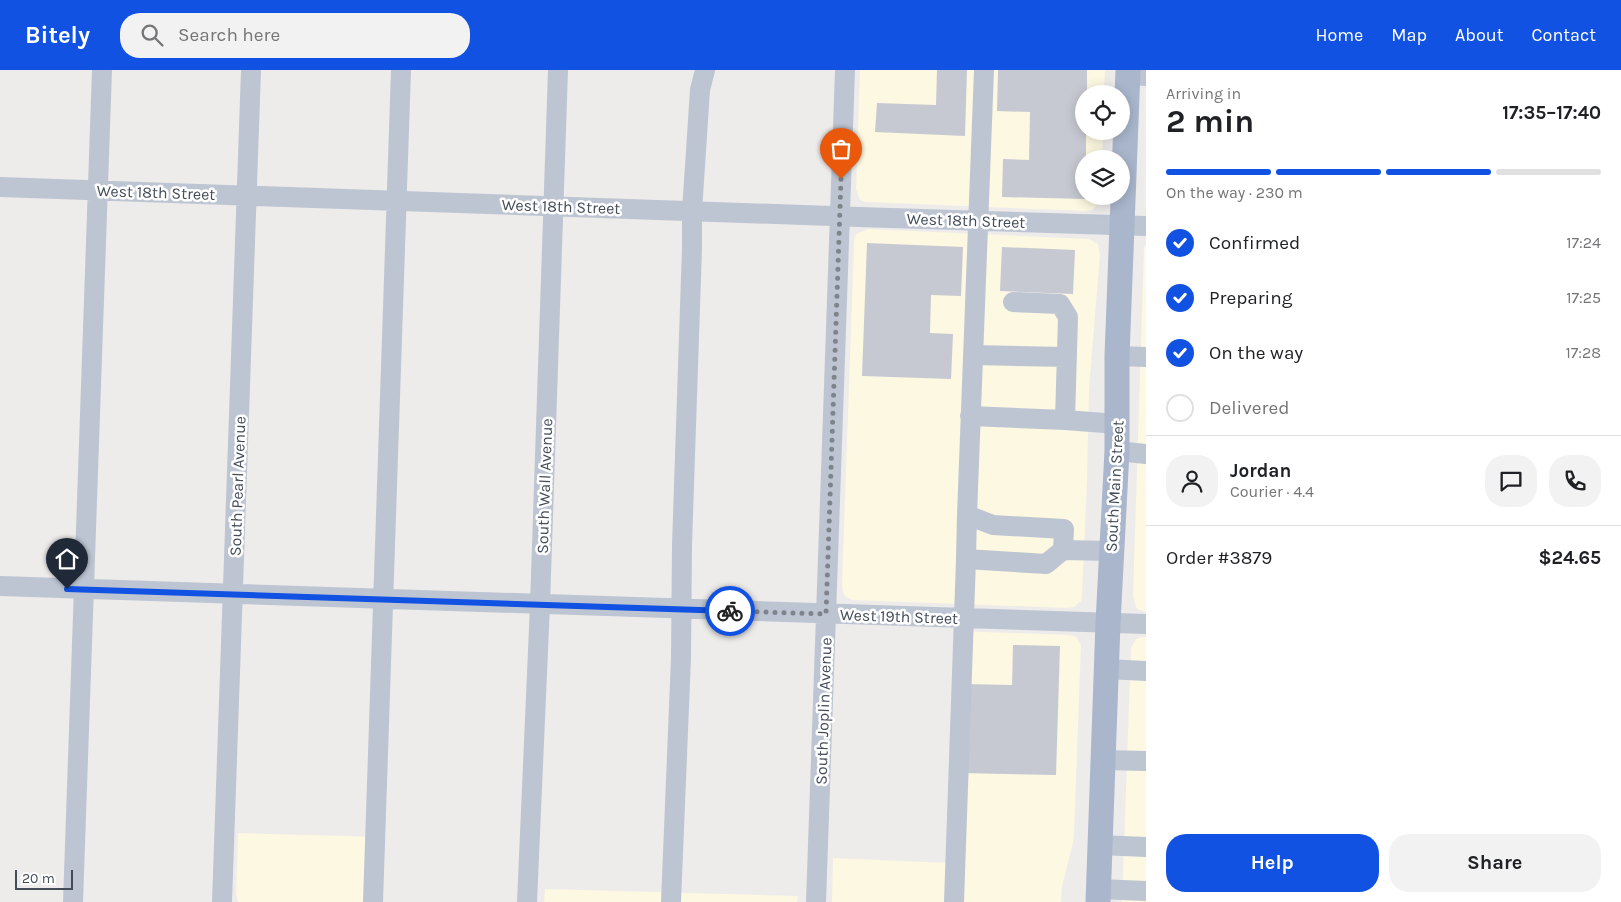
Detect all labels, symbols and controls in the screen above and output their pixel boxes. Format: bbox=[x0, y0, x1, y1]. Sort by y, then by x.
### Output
search box bbox=[120, 13, 470, 58]
text: Bitely bbox=[25, 21, 90, 49]
icon: search bbox=[138, 21, 166, 49]
text: Search here bbox=[178, 24, 280, 46]
text: Home bbox=[1315, 24, 1363, 46]
text: Map bbox=[1391, 24, 1427, 46]
text: About bbox=[1455, 24, 1504, 46]
text: Contact bbox=[1532, 24, 1596, 46]
text: Arriving in bbox=[1166, 84, 1241, 103]
map controls bbox=[1075, 85, 1130, 205]
button: locate bbox=[1075, 85, 1130, 140]
text: 17:35–17:40 bbox=[1502, 102, 1601, 124]
text: 2 min bbox=[1166, 103, 1254, 140]
pin bbox=[820, 128, 862, 179]
icon: bag bbox=[827, 135, 855, 163]
button: layers bbox=[1075, 150, 1130, 205]
street label: West 18th Street bbox=[96, 181, 216, 204]
text: On the way · 230 m bbox=[1166, 183, 1303, 202]
street label: West 18th Street bbox=[501, 195, 621, 218]
street label: West 18th Street bbox=[906, 209, 1026, 232]
icon: check bbox=[1166, 229, 1194, 257]
text: Confirmed bbox=[1209, 232, 1300, 254]
text: 17:24 bbox=[1566, 233, 1601, 252]
icon: check bbox=[1166, 284, 1194, 312]
text: Preparing bbox=[1209, 287, 1292, 309]
text: 17:25 bbox=[1566, 288, 1601, 307]
icon: check bbox=[1166, 339, 1194, 367]
text: On the way bbox=[1209, 342, 1303, 364]
text: 17:28 bbox=[1565, 343, 1601, 362]
text: Delivered bbox=[1209, 397, 1289, 419]
street label: South Pearl Avenue bbox=[226, 416, 249, 556]
street label: South Wall Avenue bbox=[533, 418, 556, 554]
street label: South Main Street bbox=[1102, 420, 1127, 552]
button: person bbox=[1166, 455, 1218, 507]
button: chat bbox=[1485, 455, 1537, 507]
button: phone bbox=[1549, 455, 1601, 507]
text: Jordan bbox=[1230, 460, 1291, 482]
text: Courier · 4.4 bbox=[1230, 482, 1314, 501]
pin bbox=[46, 538, 88, 589]
icon: home bbox=[53, 545, 81, 573]
text: Order #3879 bbox=[1166, 547, 1272, 569]
text: $24.65 bbox=[1538, 547, 1601, 569]
courier bbox=[705, 586, 755, 636]
icon: bike bbox=[716, 597, 744, 625]
street label: West 19th Street bbox=[840, 605, 958, 628]
street label: South Joplin Avenue bbox=[811, 637, 836, 785]
button: Help bbox=[1166, 834, 1379, 892]
button: Share bbox=[1389, 834, 1601, 892]
scale bar bbox=[15, 867, 72, 890]
text: 20 m bbox=[22, 870, 55, 887]

